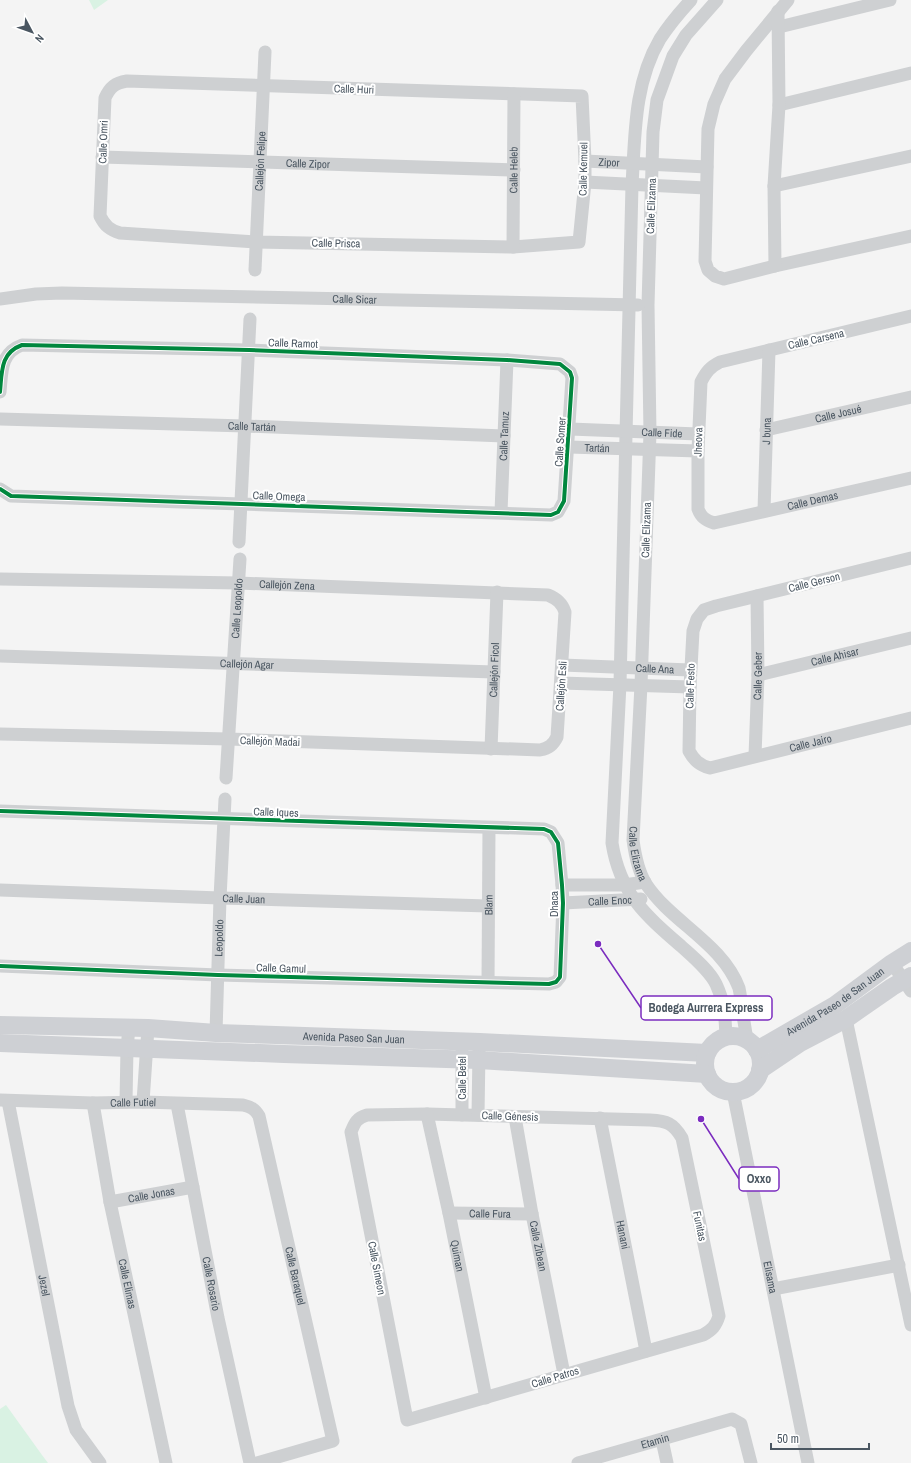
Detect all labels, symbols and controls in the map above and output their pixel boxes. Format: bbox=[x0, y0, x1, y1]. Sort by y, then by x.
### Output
north arrow bbox=[12, 12, 52, 52]
text: N bbox=[32, 32, 47, 46]
street label: Calle Huri bbox=[334, 81, 374, 97]
street label: Calle Omri bbox=[95, 120, 111, 164]
street label: Callejón Felipe bbox=[252, 131, 268, 191]
street label: Calle Kemuel bbox=[576, 142, 590, 196]
street label: Calle Heleb bbox=[506, 147, 521, 193]
street label: Zipor bbox=[598, 155, 620, 170]
street label: Calle Zipor bbox=[286, 156, 330, 171]
street label: Calle Elizama bbox=[643, 178, 659, 234]
street label: Calle Prisca bbox=[312, 236, 360, 250]
street label: Calle Sicar bbox=[332, 292, 377, 307]
street label: Calle Carsena bbox=[787, 326, 845, 352]
street label: Calle Ramot bbox=[268, 335, 319, 351]
street label: Calle Josué bbox=[814, 402, 863, 426]
street label: Calle Tamuz bbox=[496, 410, 512, 461]
street label: Calle Somer bbox=[551, 417, 569, 467]
street label: J buna bbox=[759, 417, 774, 445]
street label: Calle Tartán bbox=[228, 419, 276, 434]
street label: Calle Fide bbox=[641, 425, 683, 440]
street label: Jheova bbox=[690, 427, 706, 457]
street label: Tartán bbox=[584, 440, 610, 455]
street label: Calle Omega bbox=[252, 488, 306, 504]
street label: Calle Demas bbox=[786, 488, 840, 513]
street label: Calle Elizama bbox=[638, 502, 654, 558]
street label: Calle Gerson bbox=[787, 569, 841, 595]
street label: Callejón Zena bbox=[259, 577, 315, 593]
street label: Calle Leopoldo bbox=[228, 578, 246, 639]
street label: Callejón Ficol bbox=[486, 642, 502, 698]
street label: Calle Ahisar bbox=[809, 644, 860, 669]
street label: Calle Geber bbox=[750, 652, 765, 700]
street label: Callejón Agar bbox=[220, 656, 274, 672]
street label: Callejón Esli bbox=[552, 661, 570, 711]
street label: Calle Ana bbox=[635, 661, 675, 676]
street label: Calle Festo bbox=[682, 663, 698, 709]
street label: Calle Jairo bbox=[788, 731, 833, 755]
street label: Callejón Madai bbox=[240, 733, 300, 749]
street label: Calle Iques bbox=[253, 804, 299, 820]
street label: Calle Elizama bbox=[626, 826, 650, 883]
street label: Calle Juan bbox=[222, 891, 265, 906]
street label: Dhaca bbox=[547, 891, 561, 917]
street label: Calle Enoc bbox=[588, 892, 633, 909]
street label: Blam bbox=[481, 895, 496, 915]
street label: Leopoldo bbox=[211, 919, 226, 957]
street label: Calle Gamul bbox=[256, 960, 306, 976]
street label: Avenida Paseo de San Juan bbox=[783, 964, 887, 1039]
callout: Bodega Aurrera Express bbox=[641, 996, 772, 1020]
text: Bodega Aurrera Express bbox=[648, 1000, 764, 1016]
street label: Avenida Paseo San Juan bbox=[302, 1029, 405, 1046]
street label: Calle Betel bbox=[455, 1056, 469, 1100]
street label: Calle Futiel bbox=[110, 1095, 156, 1110]
street label: Calle Génesis bbox=[481, 1108, 539, 1124]
callout: Oxxo bbox=[739, 1167, 779, 1191]
text: Oxxo bbox=[747, 1171, 771, 1187]
street label: Calle Jonas bbox=[127, 1183, 176, 1206]
street label: Calle Fura bbox=[469, 1206, 511, 1221]
street label: Funitas bbox=[690, 1210, 710, 1243]
street label: Calle Zibean bbox=[526, 1219, 550, 1272]
street label: Hanani bbox=[613, 1219, 633, 1250]
street label: Quiman bbox=[448, 1239, 468, 1273]
street label: Calle Simeon bbox=[365, 1240, 389, 1296]
street label: Calle Baraquel bbox=[282, 1245, 309, 1306]
street label: Calle Rosario bbox=[199, 1256, 223, 1312]
street label: Calle Elimas bbox=[115, 1257, 140, 1310]
street label: Elisama bbox=[760, 1260, 781, 1295]
street label: Jezel bbox=[35, 1274, 53, 1297]
street label: Calle Patros bbox=[529, 1363, 581, 1391]
scale bar bbox=[771, 1425, 869, 1451]
street label: Etamin bbox=[639, 1430, 671, 1452]
text: 50 m bbox=[777, 1431, 799, 1447]

